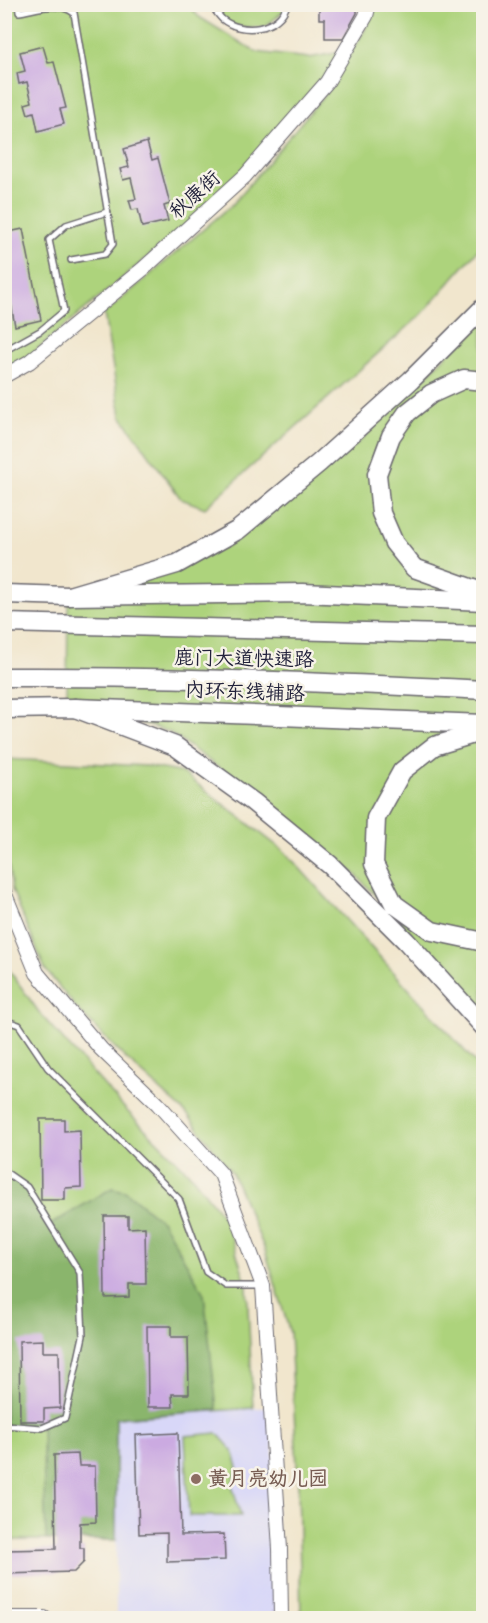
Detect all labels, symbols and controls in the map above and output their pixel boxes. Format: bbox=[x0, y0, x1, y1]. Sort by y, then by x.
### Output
street label: 秋康街 bbox=[165, 166, 225, 224]
street label: 鹿门大道快速路 bbox=[174, 646, 315, 672]
street label: 内环东线辅路 bbox=[185, 678, 306, 706]
place label: 黄月亮幼儿园 bbox=[208, 1467, 328, 1491]
marker: 黄月亮幼儿园 bbox=[189, 1472, 203, 1486]

